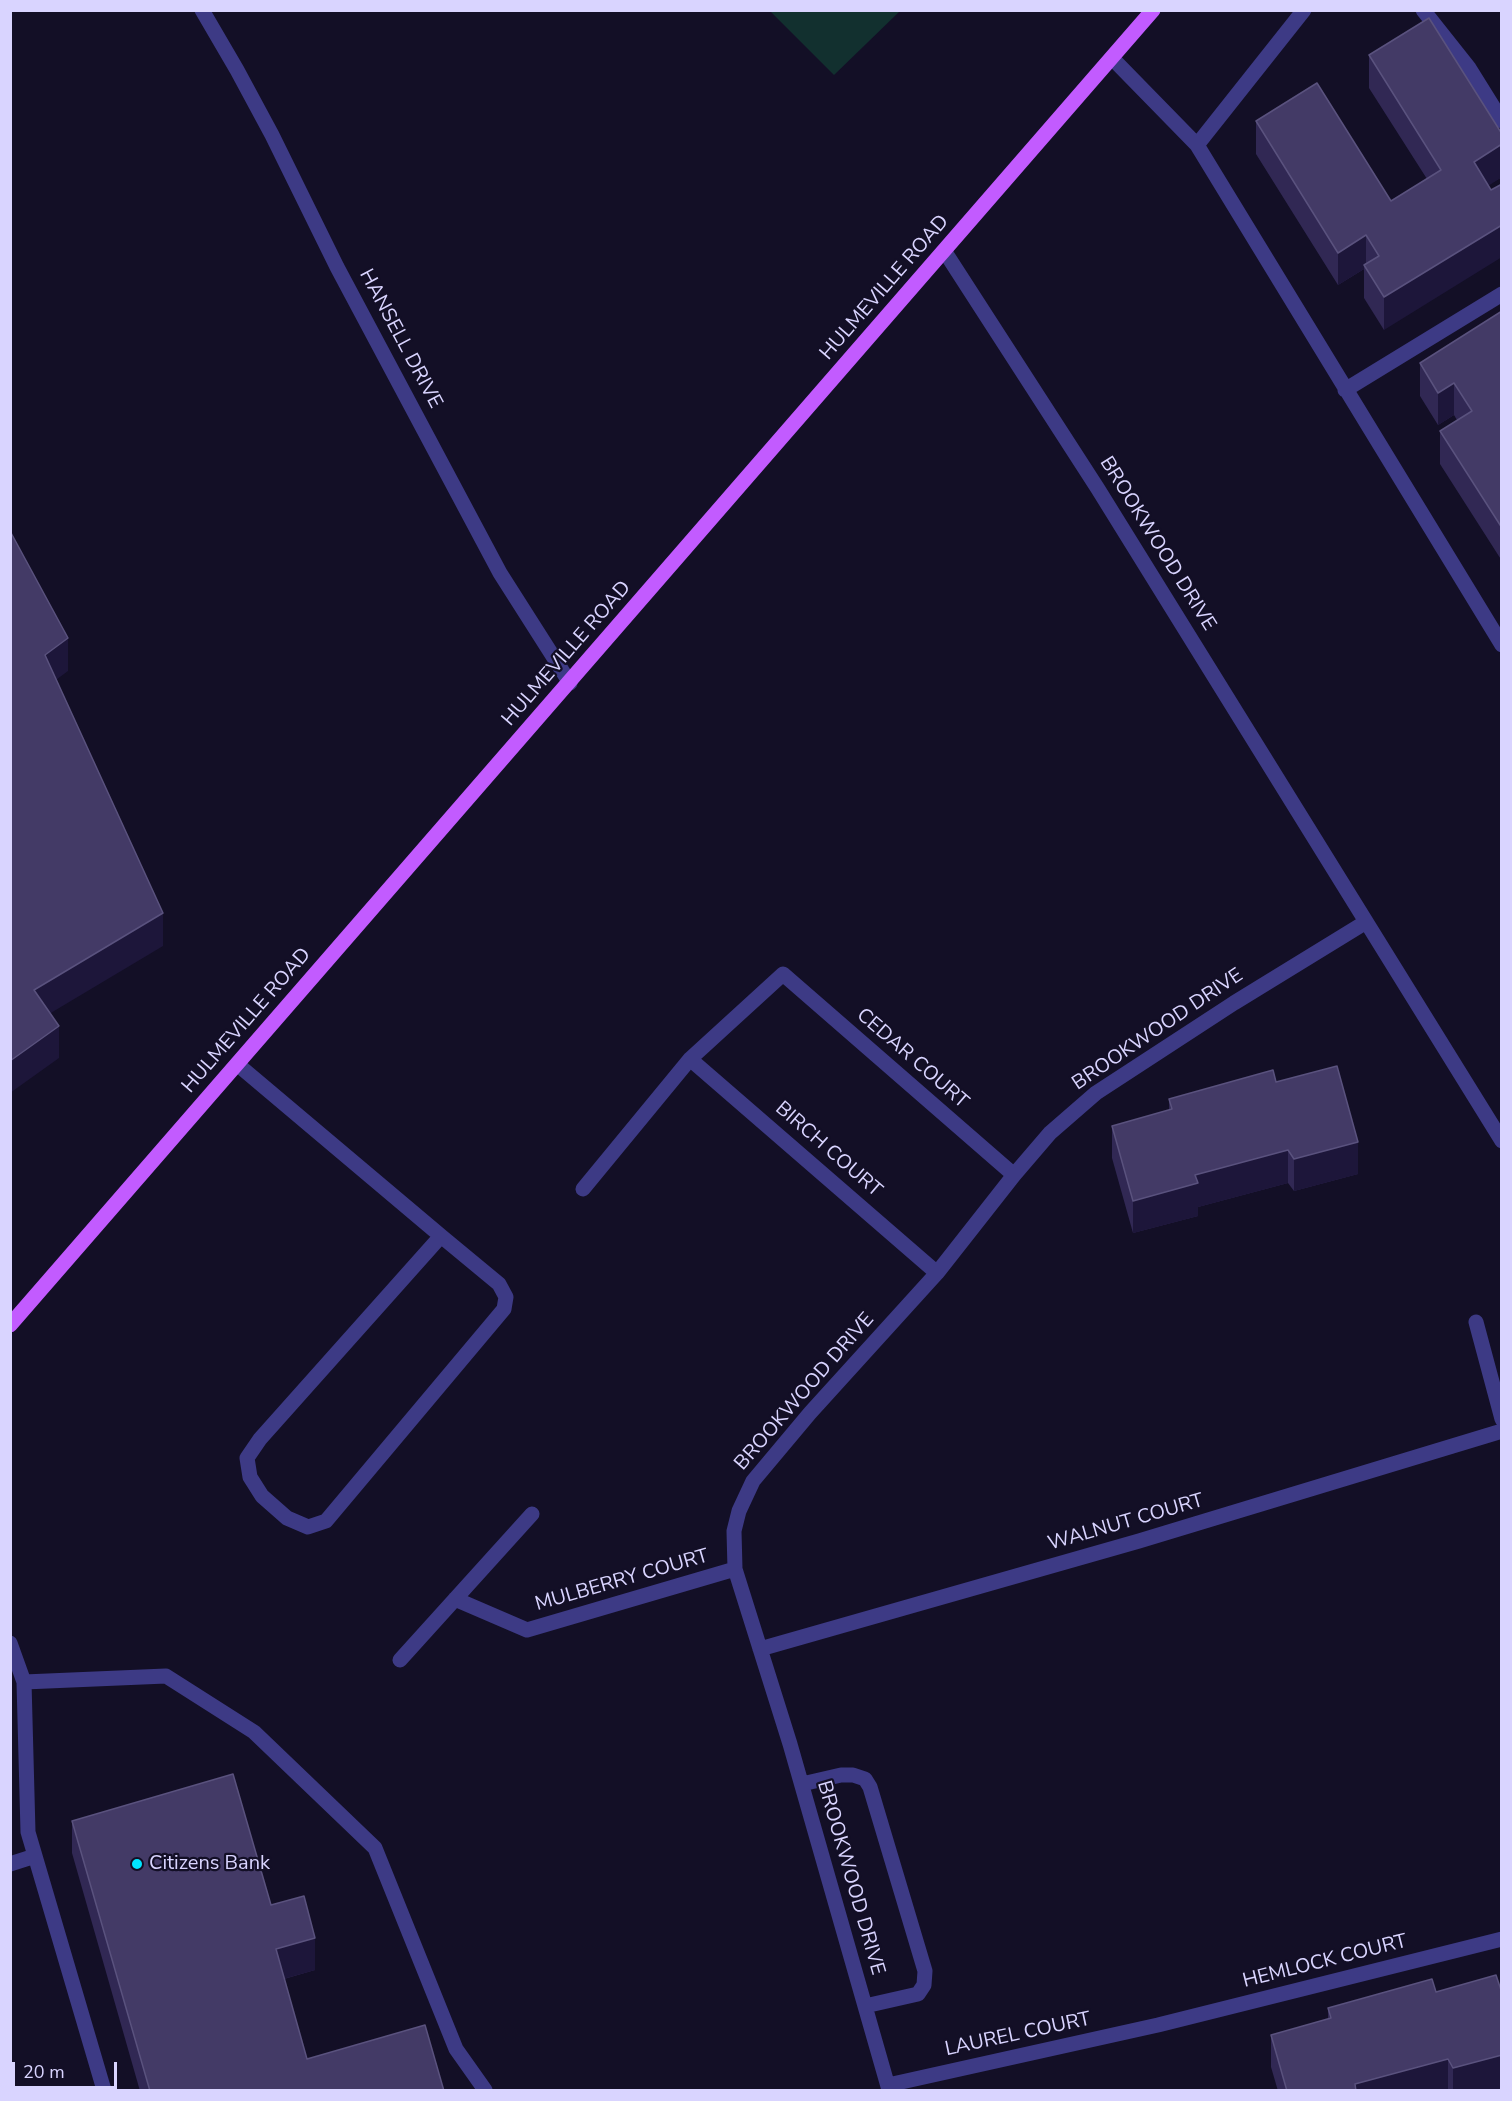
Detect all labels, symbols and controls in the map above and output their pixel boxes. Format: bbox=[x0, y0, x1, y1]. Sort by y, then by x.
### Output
street label: HULMEVILLE ROAD bbox=[815, 211, 955, 365]
street label: HANSELL DRIVE bbox=[353, 265, 447, 413]
street label: BROOKWOOD DRIVE bbox=[1094, 452, 1220, 636]
street label: HULMEVILLE ROAD bbox=[497, 577, 637, 731]
street label: HULMEVILLE ROAD bbox=[177, 944, 317, 1098]
street label: BROOKWOOD DRIVE bbox=[1068, 964, 1248, 1096]
street label: CEDAR COURT bbox=[851, 1004, 973, 1114]
street label: BIRCH COURT bbox=[770, 1097, 886, 1203]
street label: BROOKWOOD DRIVE bbox=[730, 1308, 880, 1476]
street label: WALNUT COURT bbox=[1045, 1489, 1207, 1557]
street label: MULBERRY COURT bbox=[532, 1545, 712, 1617]
street label: BROOKWOOD DRIVE bbox=[811, 1778, 889, 1978]
place label: Citizens Bank bbox=[149, 1852, 270, 1876]
marker: Citizens Bank bbox=[130, 1857, 144, 1871]
street label: HEMLOCK COURT bbox=[1240, 1930, 1410, 1994]
street label: LAUREL COURT bbox=[943, 2008, 1093, 2062]
scale bar bbox=[15, 2050, 120, 2088]
text: 20 m bbox=[23, 2060, 65, 2084]

